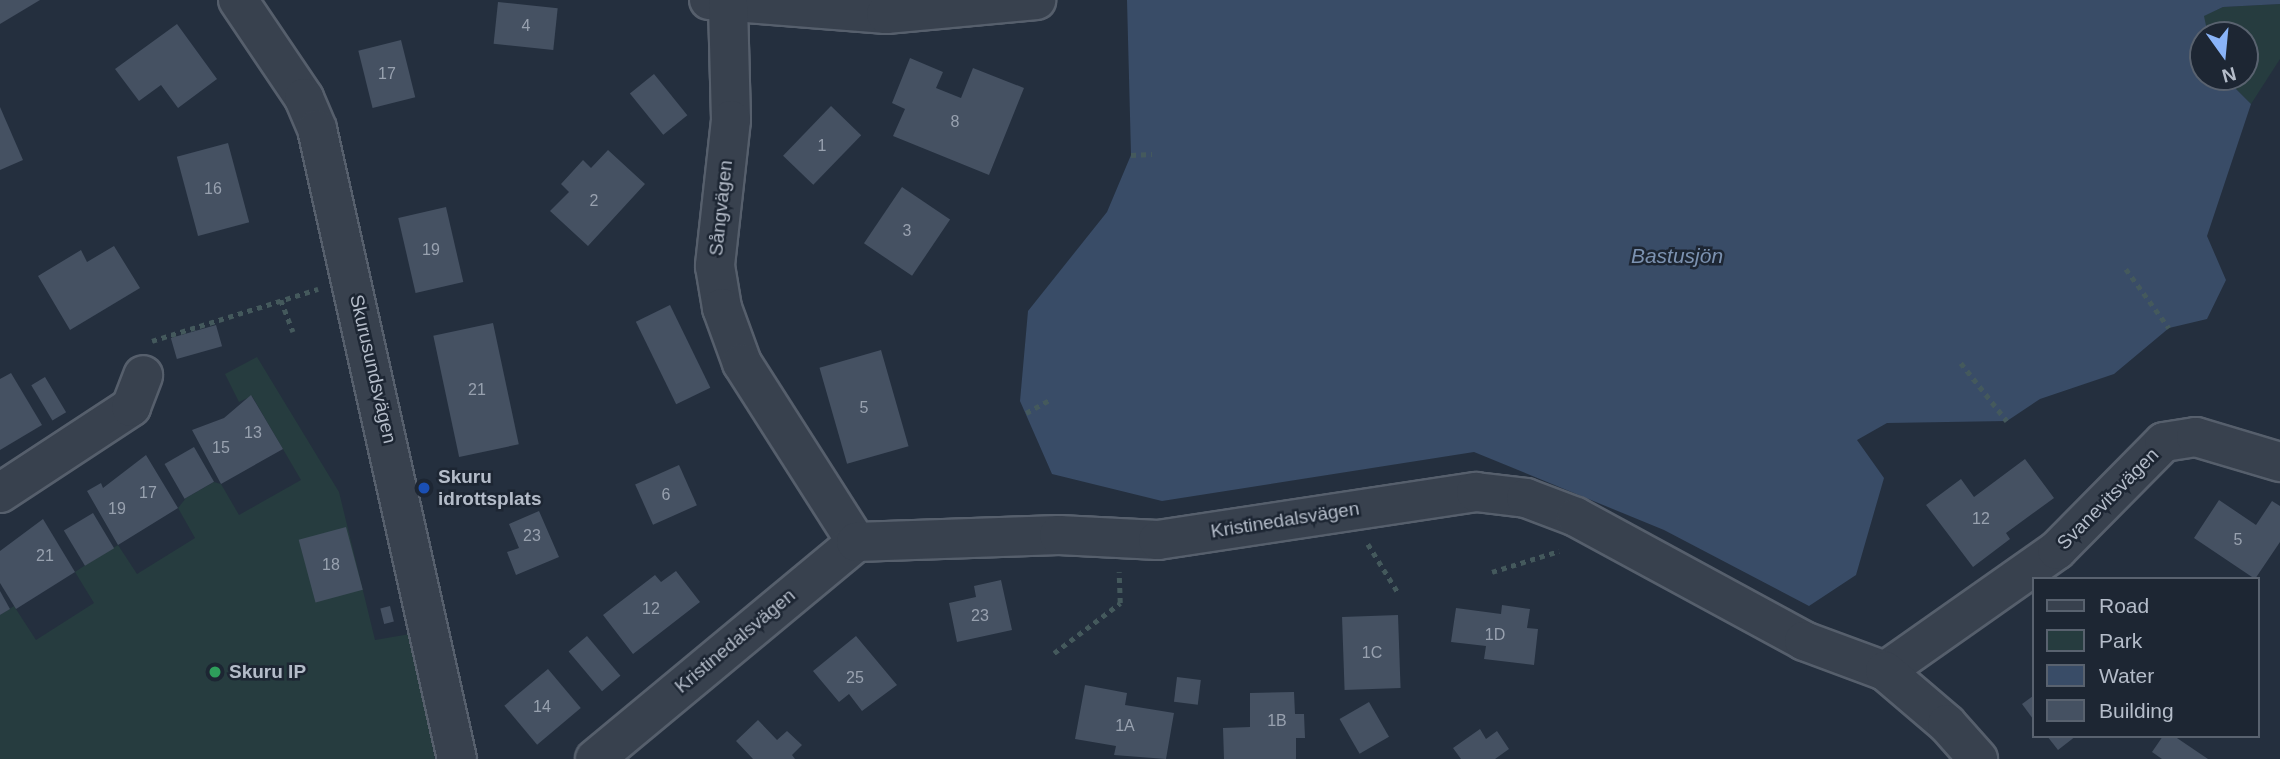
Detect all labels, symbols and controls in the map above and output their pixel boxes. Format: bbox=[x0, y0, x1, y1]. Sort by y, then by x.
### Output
house number: 4 bbox=[522, 16, 530, 36]
north arrow bbox=[2189, 21, 2259, 91]
text: N bbox=[2220, 63, 2238, 87]
house number: 17 bbox=[378, 64, 396, 84]
house number: 8 bbox=[951, 112, 959, 132]
house number: 1 bbox=[818, 136, 826, 156]
street label: Sångvägen bbox=[705, 159, 737, 257]
house number: 16 bbox=[204, 179, 222, 199]
house number: 2 bbox=[590, 191, 598, 211]
house number: 3 bbox=[903, 221, 911, 241]
house number: 19 bbox=[422, 240, 440, 260]
water label: Bastusjön bbox=[1631, 243, 1723, 269]
street label: Skurusundsvägen bbox=[345, 292, 401, 446]
house number: 21 bbox=[468, 380, 486, 400]
house number: 5 bbox=[860, 398, 868, 418]
house number: 13 bbox=[244, 423, 262, 443]
house number: 15 bbox=[212, 438, 230, 458]
street label: Svanevitsvägen bbox=[2053, 444, 2163, 554]
place label: Skuru idrottsplats bbox=[438, 466, 541, 510]
marker: Skuru idrottsplats bbox=[416, 480, 432, 496]
house number: 17 bbox=[139, 483, 157, 503]
house number: 6 bbox=[662, 485, 670, 505]
street label: Kristinedalsvägen bbox=[1209, 497, 1361, 543]
house number: 19 bbox=[108, 499, 126, 519]
house number: 12 bbox=[1972, 509, 1990, 529]
house number: 23 bbox=[523, 526, 541, 546]
house number: 5 bbox=[2234, 530, 2242, 550]
house number: 21 bbox=[36, 546, 54, 566]
house number: 18 bbox=[322, 555, 340, 575]
legend bbox=[2032, 577, 2259, 738]
street label: Kristinedalsvägen bbox=[670, 584, 800, 698]
text: Road bbox=[2099, 594, 2149, 617]
house number: 12 bbox=[642, 599, 660, 619]
house number: 23 bbox=[971, 606, 989, 626]
house number: 1D bbox=[1485, 625, 1505, 645]
text: Park bbox=[2099, 629, 2142, 652]
house number: 1C bbox=[1362, 643, 1382, 663]
place label: Skuru IP bbox=[229, 661, 306, 683]
marker: Skuru IP bbox=[207, 664, 223, 680]
text: Water bbox=[2099, 664, 2154, 687]
house number: 25 bbox=[846, 668, 864, 688]
house number: 14 bbox=[533, 697, 551, 717]
text: Building bbox=[2099, 699, 2174, 722]
house number: 1B bbox=[1267, 711, 1287, 731]
house number: 1A bbox=[1115, 716, 1135, 736]

